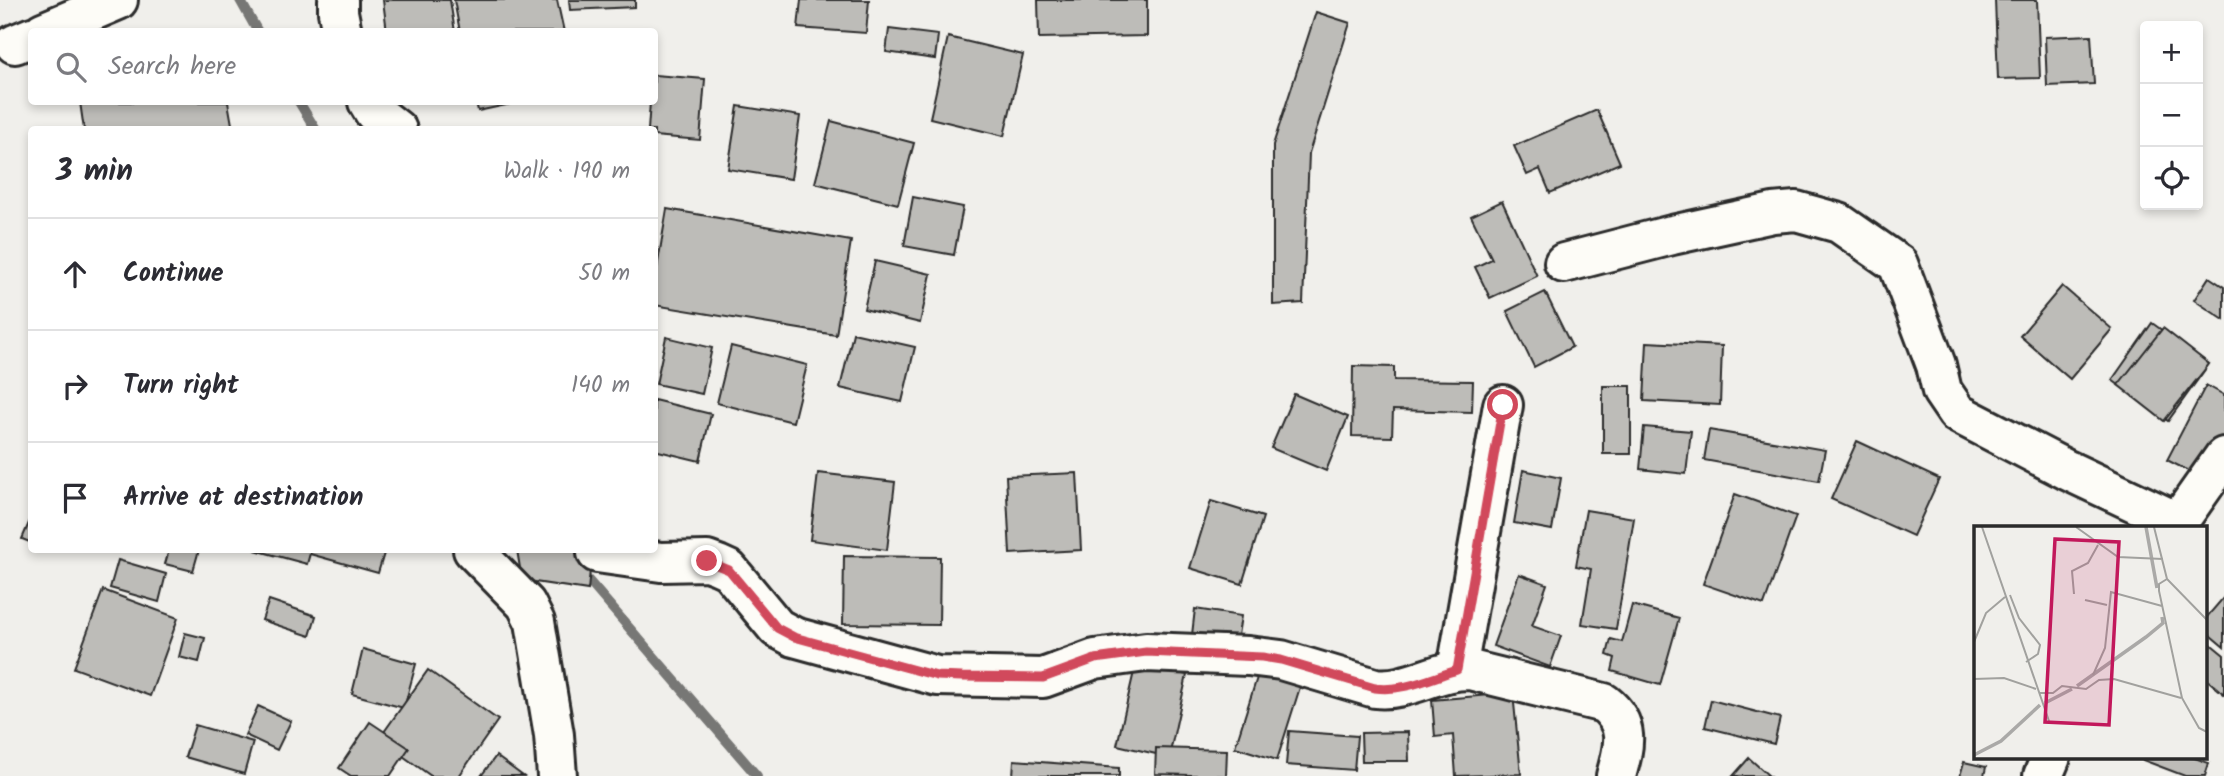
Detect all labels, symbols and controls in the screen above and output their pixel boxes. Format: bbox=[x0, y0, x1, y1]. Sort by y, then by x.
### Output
map controls bbox=[2140, 21, 2203, 210]
button: + bbox=[2140, 21, 2203, 84]
search box bbox=[28, 28, 658, 105]
text: Search here bbox=[108, 46, 236, 88]
icon: search bbox=[52, 48, 90, 86]
button: − bbox=[2140, 84, 2203, 147]
button: locate bbox=[2140, 147, 2203, 210]
text: 3 min bbox=[56, 148, 133, 196]
text: Walk · 190 m bbox=[503, 154, 630, 190]
text: Continue bbox=[123, 253, 224, 295]
icon: ahead bbox=[56, 255, 94, 293]
text: 50 m bbox=[579, 256, 630, 292]
text: Turn right bbox=[123, 365, 239, 407]
icon: right bbox=[56, 367, 94, 405]
text: 140 m bbox=[571, 368, 630, 404]
route start bbox=[1487, 389, 1518, 420]
text: Arrive at destination bbox=[123, 477, 363, 519]
icon: arrive bbox=[56, 479, 94, 517]
inset map bbox=[1974, 526, 2206, 758]
route end bbox=[691, 545, 722, 576]

